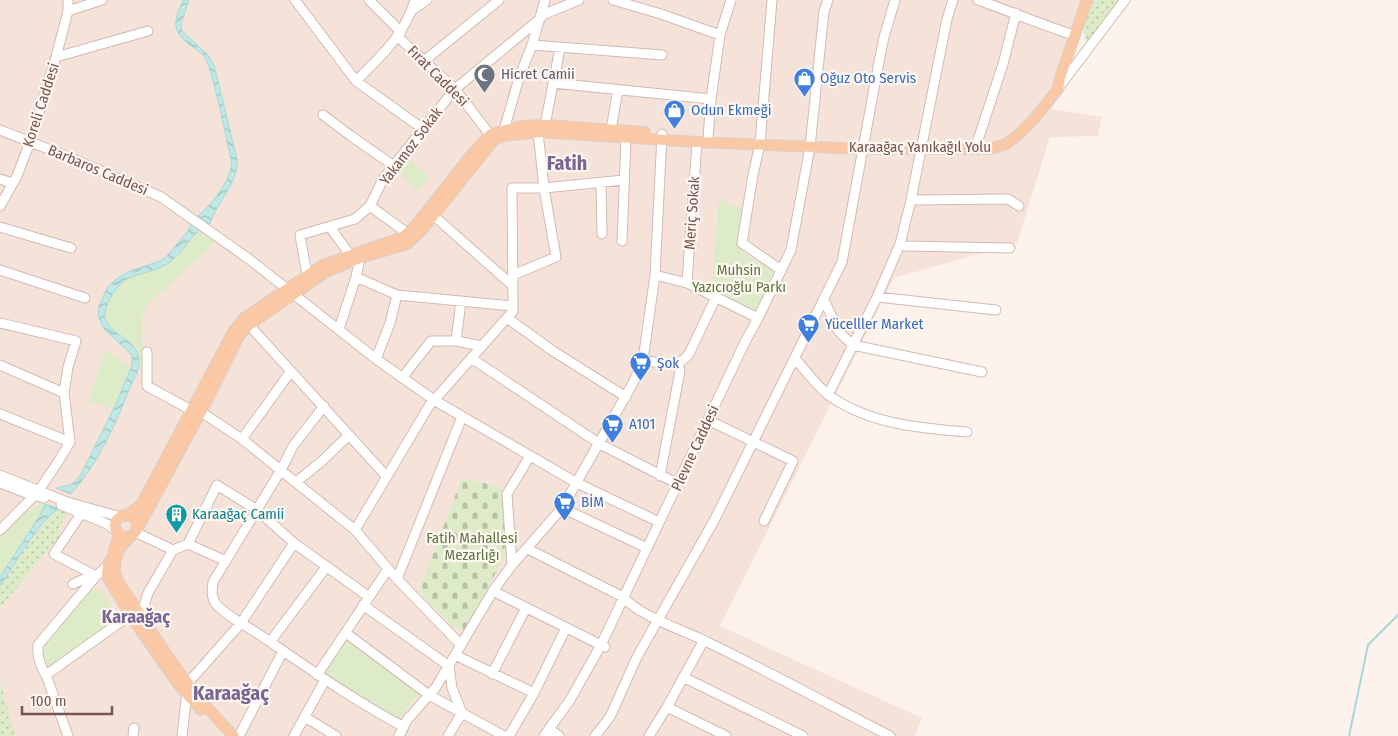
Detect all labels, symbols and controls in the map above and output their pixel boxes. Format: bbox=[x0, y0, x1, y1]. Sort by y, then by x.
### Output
street label: Fırat Caddesi bbox=[404, 42, 472, 110]
street label: Koreli Caddesi bbox=[19, 61, 63, 149]
mosque icon: Hicret Camii bbox=[473, 62, 497, 93]
place label: Hicret Camii bbox=[501, 65, 575, 83]
shop icon: Oğuz Oto Servis bbox=[792, 66, 816, 97]
place label: Oğuz Oto Servis bbox=[820, 69, 916, 87]
shop icon: Odun Ekmeği bbox=[663, 98, 687, 129]
place label: Odun Ekmeği bbox=[691, 101, 772, 119]
street label: Yakamoz Sokak bbox=[376, 103, 446, 189]
street label: Karaağaç Yanıkağıl Yolu bbox=[849, 138, 991, 156]
street label: Barbaros Caddesi bbox=[45, 141, 151, 199]
district label: Fatih bbox=[547, 151, 587, 175]
street label: Meriç Sokak bbox=[680, 176, 704, 250]
park label: Muhsin Yazıcıoğlu Parkı bbox=[692, 261, 786, 296]
supermarket icon: Yücelller Market bbox=[797, 312, 821, 343]
place label: Yücelller Market bbox=[825, 315, 924, 333]
supermarket icon: Şok bbox=[629, 351, 653, 382]
place label: Şok bbox=[657, 354, 679, 372]
street label: Plevne Caddesi bbox=[667, 402, 723, 494]
supermarket icon: A101 bbox=[601, 412, 625, 443]
place label: A101 bbox=[629, 415, 655, 433]
supermarket icon: BİM bbox=[553, 490, 577, 521]
place label: BİM bbox=[581, 493, 604, 511]
building icon: Karaağaç Camii bbox=[164, 502, 188, 533]
place label: Karaağaç Camii bbox=[192, 505, 284, 523]
park label: Fatih Mahallesi Mezarlığı bbox=[426, 529, 518, 564]
district label: Karaağaç bbox=[102, 606, 170, 628]
district label: Karaağaç bbox=[193, 681, 269, 705]
scale bar bbox=[22, 684, 112, 716]
text: 100 m bbox=[30, 692, 67, 710]

